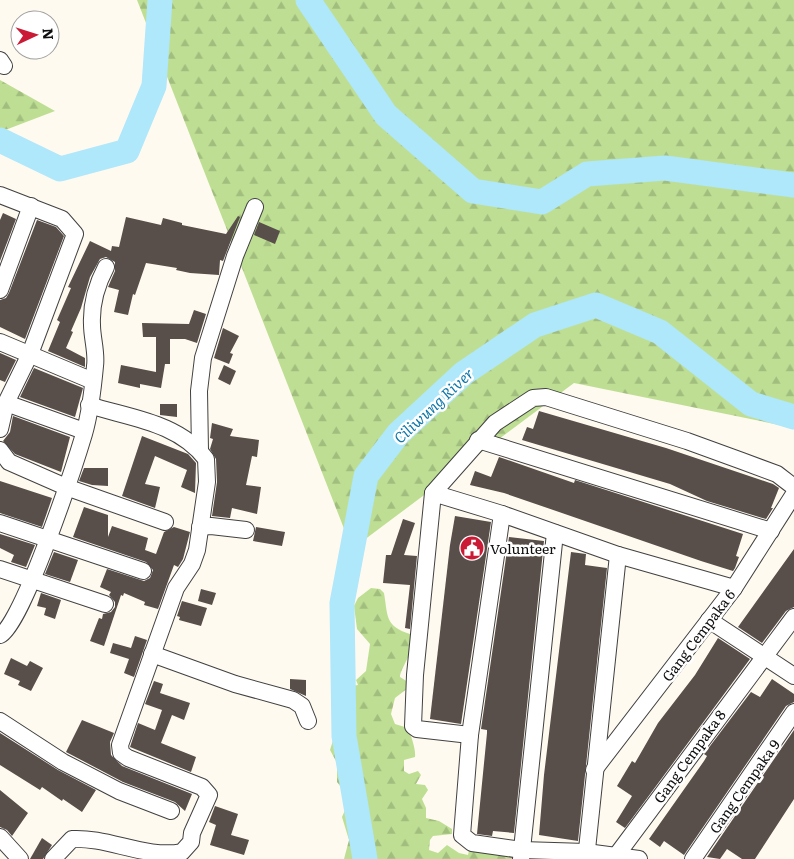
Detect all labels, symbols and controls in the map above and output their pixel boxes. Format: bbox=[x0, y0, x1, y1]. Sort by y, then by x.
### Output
north arrow bbox=[10, 10, 60, 60]
text: N bbox=[39, 27, 59, 41]
water label: Ciliwung River bbox=[388, 362, 478, 448]
public building icon: Volunteer bbox=[459, 535, 485, 561]
place label: Volunteer bbox=[490, 538, 556, 558]
street label: Gang Cempaka 6 bbox=[657, 584, 740, 685]
street label: Gang Cempaka 8 bbox=[648, 705, 730, 807]
street label: Gang Cempaka 9 bbox=[704, 735, 784, 837]

